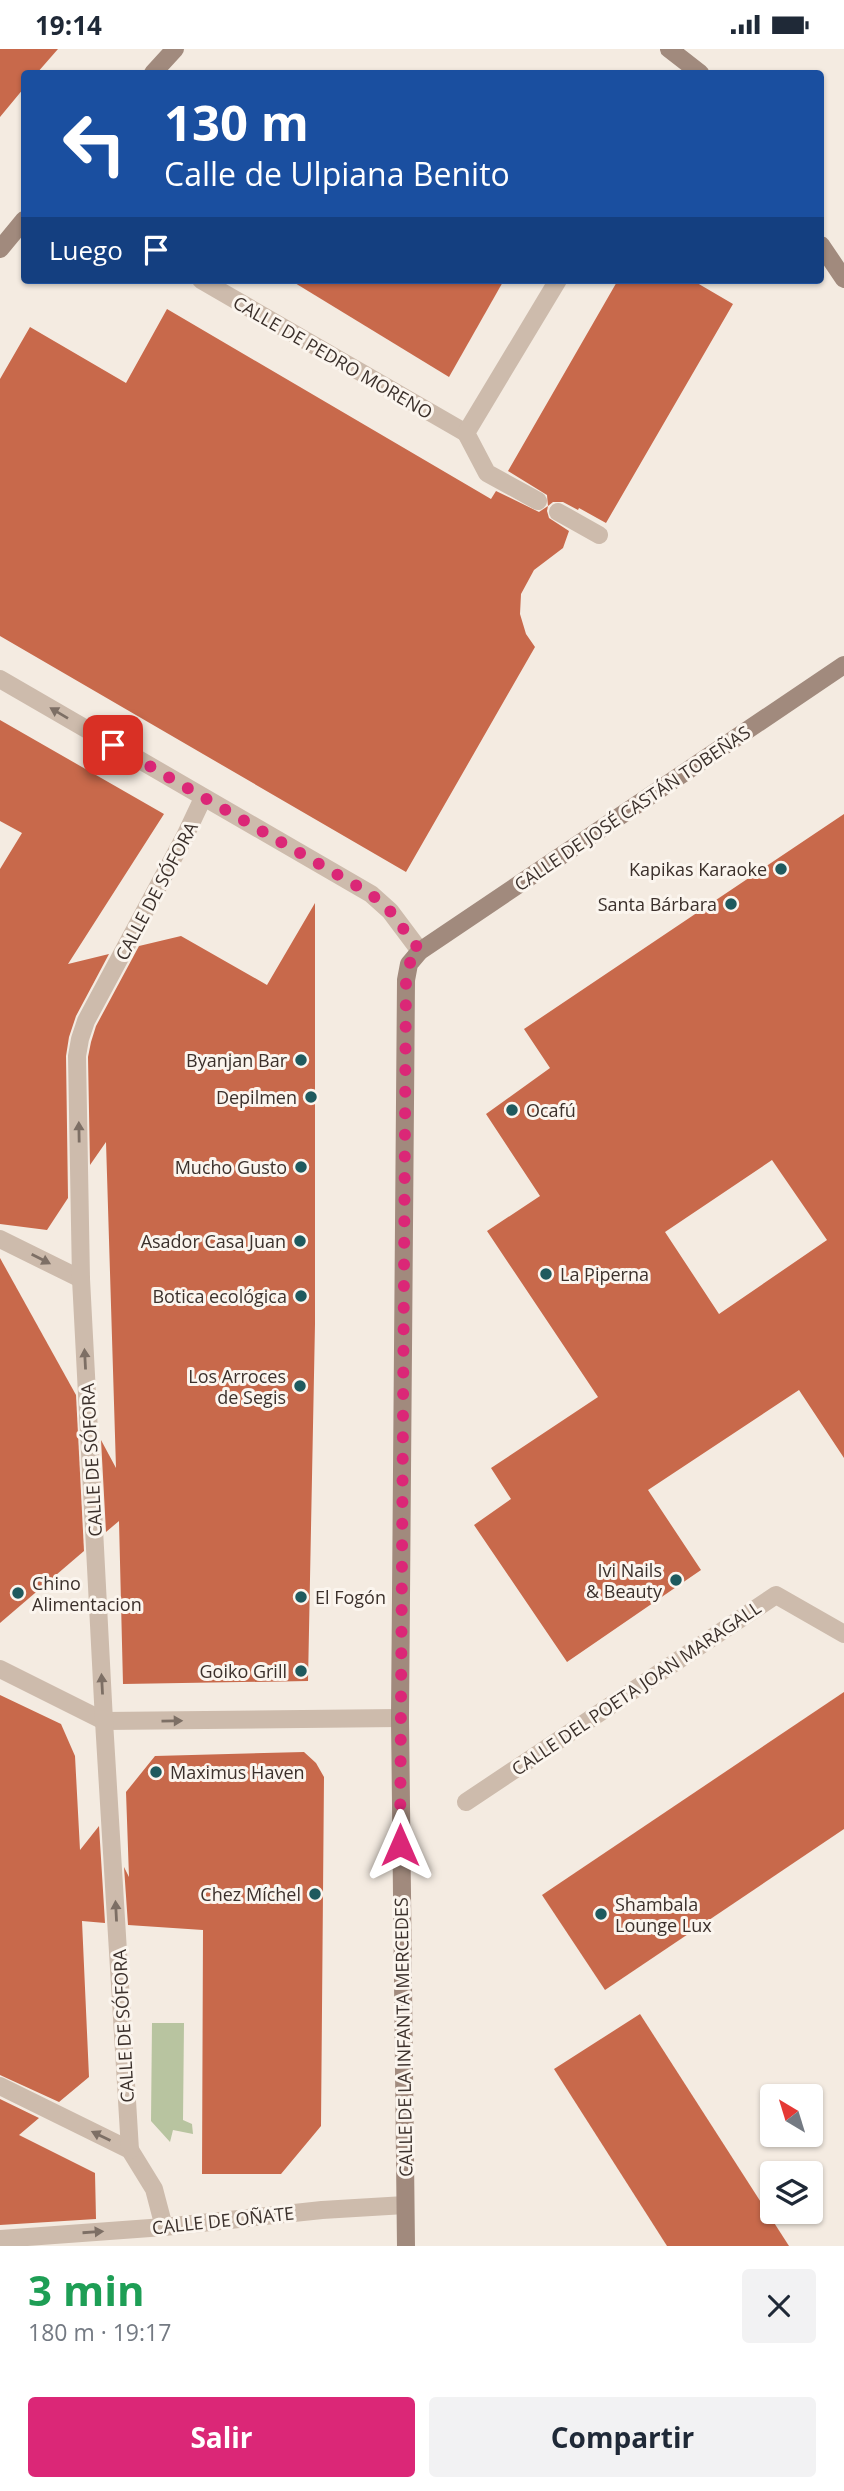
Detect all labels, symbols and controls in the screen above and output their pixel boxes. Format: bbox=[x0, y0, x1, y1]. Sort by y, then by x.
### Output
text: 19:14 bbox=[35, 7, 102, 43]
text: 130 m bbox=[164, 89, 309, 155]
icon: left bbox=[49, 98, 140, 189]
text: Calle de Ulpiana Benito bbox=[164, 152, 510, 195]
icon: arrive bbox=[137, 231, 175, 269]
text: Luego bbox=[49, 232, 123, 268]
street label: CALLE DE PEDRO MORENO bbox=[229, 290, 437, 424]
one-way arrow bbox=[49, 707, 68, 720]
pin bbox=[83, 715, 143, 775]
street label: CALLE DE JOSÉ CASTÁN TOBEÑAS bbox=[509, 720, 755, 896]
icon: arrive bbox=[94, 726, 132, 764]
street label: CALLE DE SÓFORA bbox=[109, 817, 203, 964]
place label: Kapikas Karaoke bbox=[629, 857, 767, 881]
marker: Kapikas Karaoke bbox=[773, 861, 789, 877]
place label: Santa Bárbara bbox=[598, 892, 717, 916]
marker: Santa Bárbara bbox=[723, 896, 739, 912]
place label: Byanjan Bar bbox=[186, 1048, 288, 1072]
marker: Byanjan Bar bbox=[293, 1052, 309, 1068]
place label: Depilmen bbox=[216, 1085, 297, 1109]
marker: Depilmen bbox=[303, 1089, 319, 1105]
place label: Ocafú bbox=[526, 1098, 576, 1122]
marker: Ocafú bbox=[504, 1102, 520, 1118]
one-way arrow bbox=[73, 1120, 84, 1142]
place label: Mucho Gusto bbox=[175, 1155, 287, 1179]
marker: Mucho Gusto bbox=[293, 1159, 309, 1175]
place label: Asador Casa Juan bbox=[141, 1229, 286, 1253]
marker: Asador Casa Juan bbox=[292, 1233, 308, 1249]
one-way arrow bbox=[31, 1253, 51, 1264]
place label: La Piperna bbox=[560, 1262, 649, 1286]
marker: La Piperna bbox=[538, 1266, 554, 1282]
place label: Botica ecológica bbox=[152, 1284, 287, 1308]
marker: Botica ecológica bbox=[293, 1288, 309, 1304]
one-way arrow bbox=[80, 1348, 91, 1370]
place label: Los Arroces de Segis bbox=[188, 1364, 286, 1409]
marker: Los Arroces de Segis bbox=[292, 1378, 308, 1394]
street label: CALLE DE SÓFORA bbox=[75, 1382, 107, 1537]
place label: Ivi Nails & Beauty bbox=[586, 1558, 663, 1603]
place label: Chino Alimentacion bbox=[32, 1571, 142, 1616]
marker: Ivi Nails & Beauty bbox=[668, 1572, 684, 1588]
marker: Chino Alimentacion bbox=[10, 1585, 26, 1601]
place label: El Fogón bbox=[315, 1585, 386, 1609]
marker: El Fogón bbox=[293, 1589, 309, 1605]
street label: CALLE DEL POETA JOAN MARAGALL bbox=[507, 1595, 765, 1781]
place label: Goiko Grill bbox=[200, 1659, 287, 1683]
marker: Goiko Grill bbox=[293, 1663, 309, 1679]
one-way arrow bbox=[96, 1673, 107, 1695]
one-way arrow bbox=[161, 1715, 183, 1726]
place label: Maximus Haven bbox=[170, 1760, 305, 1784]
marker: Maximus Haven bbox=[148, 1764, 164, 1780]
position arrow bbox=[363, 1808, 437, 1882]
place label: Chez Míchel bbox=[200, 1882, 301, 1906]
marker: Chez Míchel bbox=[307, 1886, 323, 1902]
place label: Shambala Lounge Lux bbox=[615, 1892, 712, 1937]
street label: CALLE DE LA INFANTA MERCEDES bbox=[389, 1897, 417, 2177]
one-way arrow bbox=[110, 1900, 121, 1922]
marker: Shambala Lounge Lux bbox=[593, 1906, 609, 1922]
street label: CALLE DE SÓFORA bbox=[107, 1948, 139, 2103]
north arrow bbox=[760, 2084, 822, 2147]
map controls bbox=[760, 2084, 823, 2224]
one-way arrow bbox=[91, 2131, 111, 2142]
button: layers bbox=[760, 2161, 823, 2224]
street label: CALLE DE OÑATE bbox=[151, 2201, 295, 2239]
one-way arrow bbox=[82, 2226, 104, 2237]
text: 3 min bbox=[28, 2261, 145, 2318]
button: close bbox=[742, 2269, 816, 2343]
text: 180 m · 19:17 bbox=[28, 2316, 171, 2348]
button: Salir bbox=[28, 2397, 415, 2477]
button: Compartir bbox=[429, 2397, 816, 2477]

